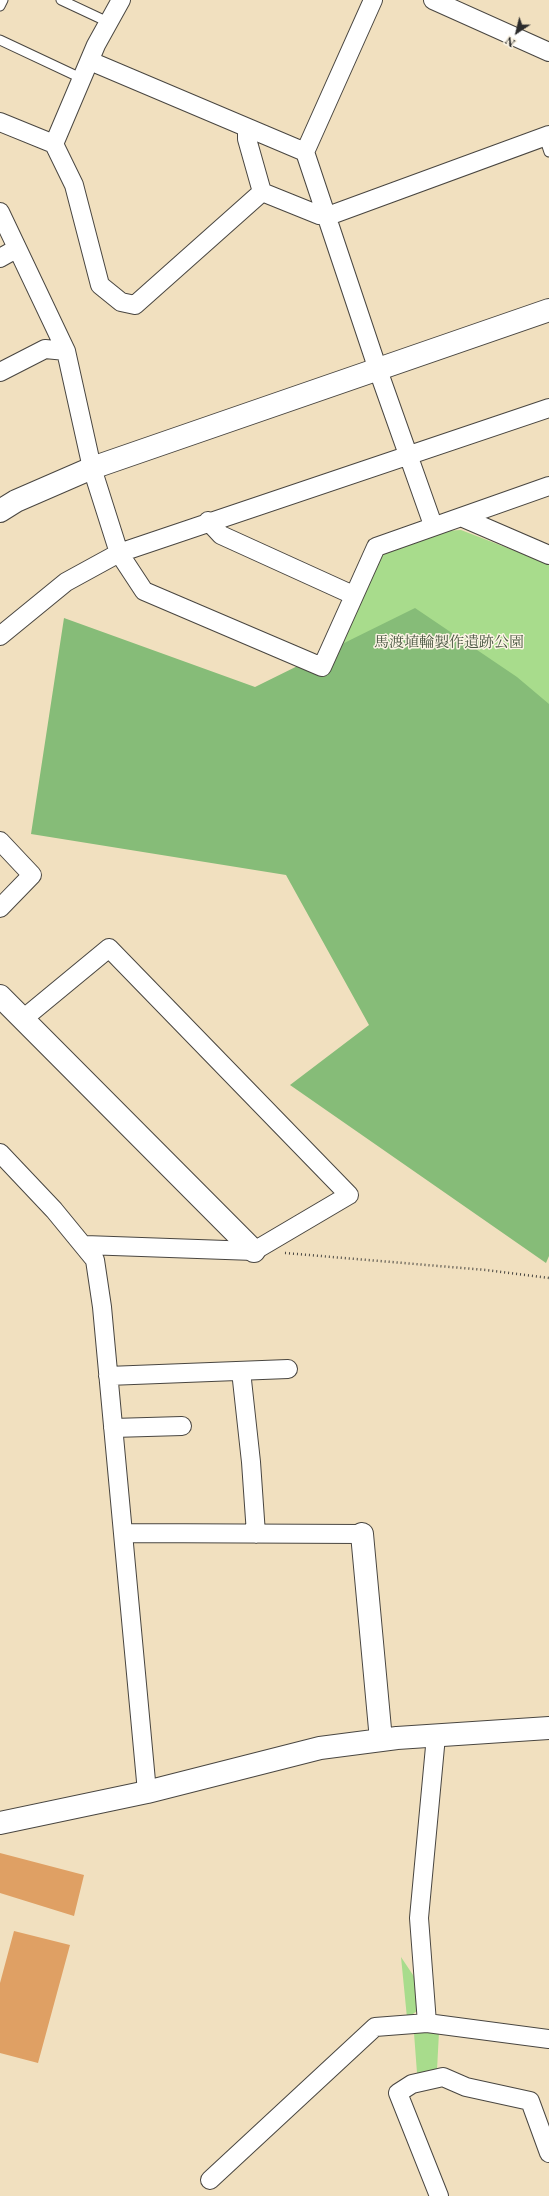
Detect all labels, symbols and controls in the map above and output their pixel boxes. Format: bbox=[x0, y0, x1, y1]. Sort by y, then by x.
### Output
north arrow bbox=[497, 12, 537, 52]
text: N bbox=[502, 34, 518, 50]
park label: 馬渡埴輪製作遺跡公園 bbox=[374, 634, 524, 652]

